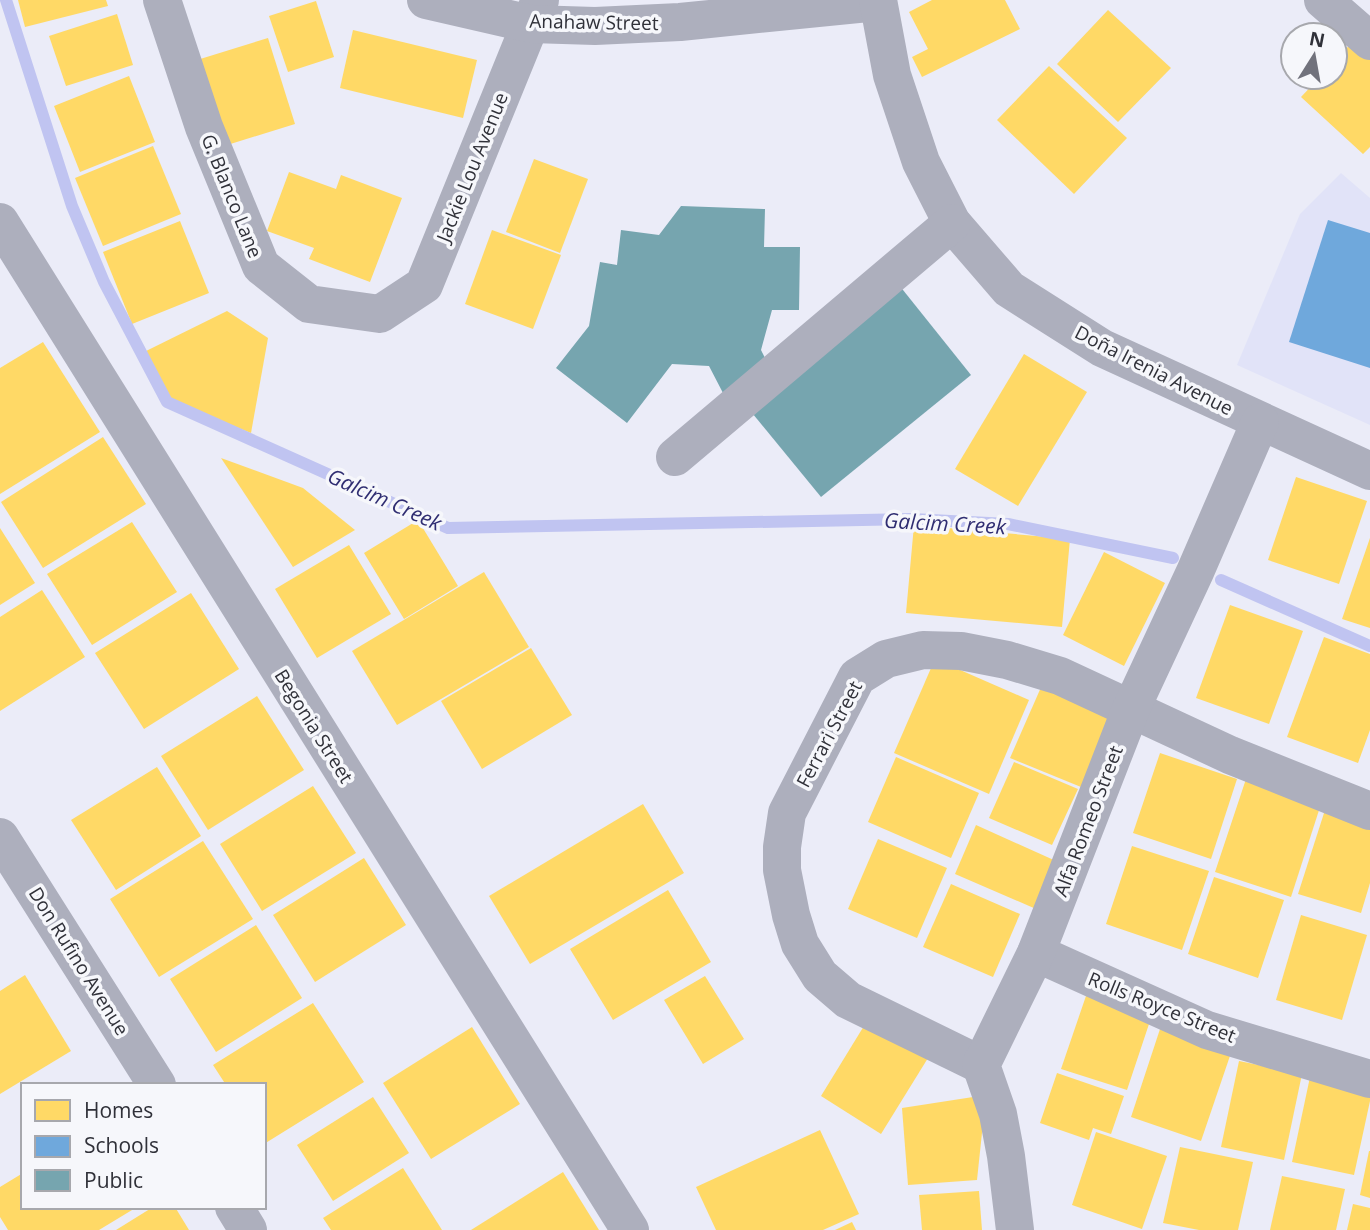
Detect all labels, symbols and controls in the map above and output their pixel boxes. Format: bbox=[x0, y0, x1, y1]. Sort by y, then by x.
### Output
street label: Anahaw Street bbox=[529, 8, 659, 36]
north arrow bbox=[1279, 21, 1349, 91]
text: N bbox=[1307, 25, 1327, 54]
street label: Jackie Lou Avenue bbox=[429, 88, 514, 248]
street label: G. Blanco Lane bbox=[195, 130, 269, 262]
street label: Doña Irenia Avenue bbox=[1070, 319, 1238, 421]
water label: Galcim Creek bbox=[324, 461, 447, 537]
water label: Galcim Creek bbox=[883, 506, 1007, 540]
street label: Begonia Street bbox=[269, 664, 360, 788]
street label: Ferrari Street bbox=[790, 676, 868, 792]
street label: Alfa Romeo Street bbox=[1047, 742, 1129, 900]
street label: Don Rufino Avenue bbox=[23, 882, 135, 1040]
street label: Rolls Royce Street bbox=[1084, 966, 1240, 1049]
legend bbox=[21, 1083, 266, 1209]
text: Homes bbox=[84, 1096, 153, 1124]
text: Schools bbox=[84, 1131, 159, 1159]
text: Public bbox=[84, 1166, 143, 1194]

